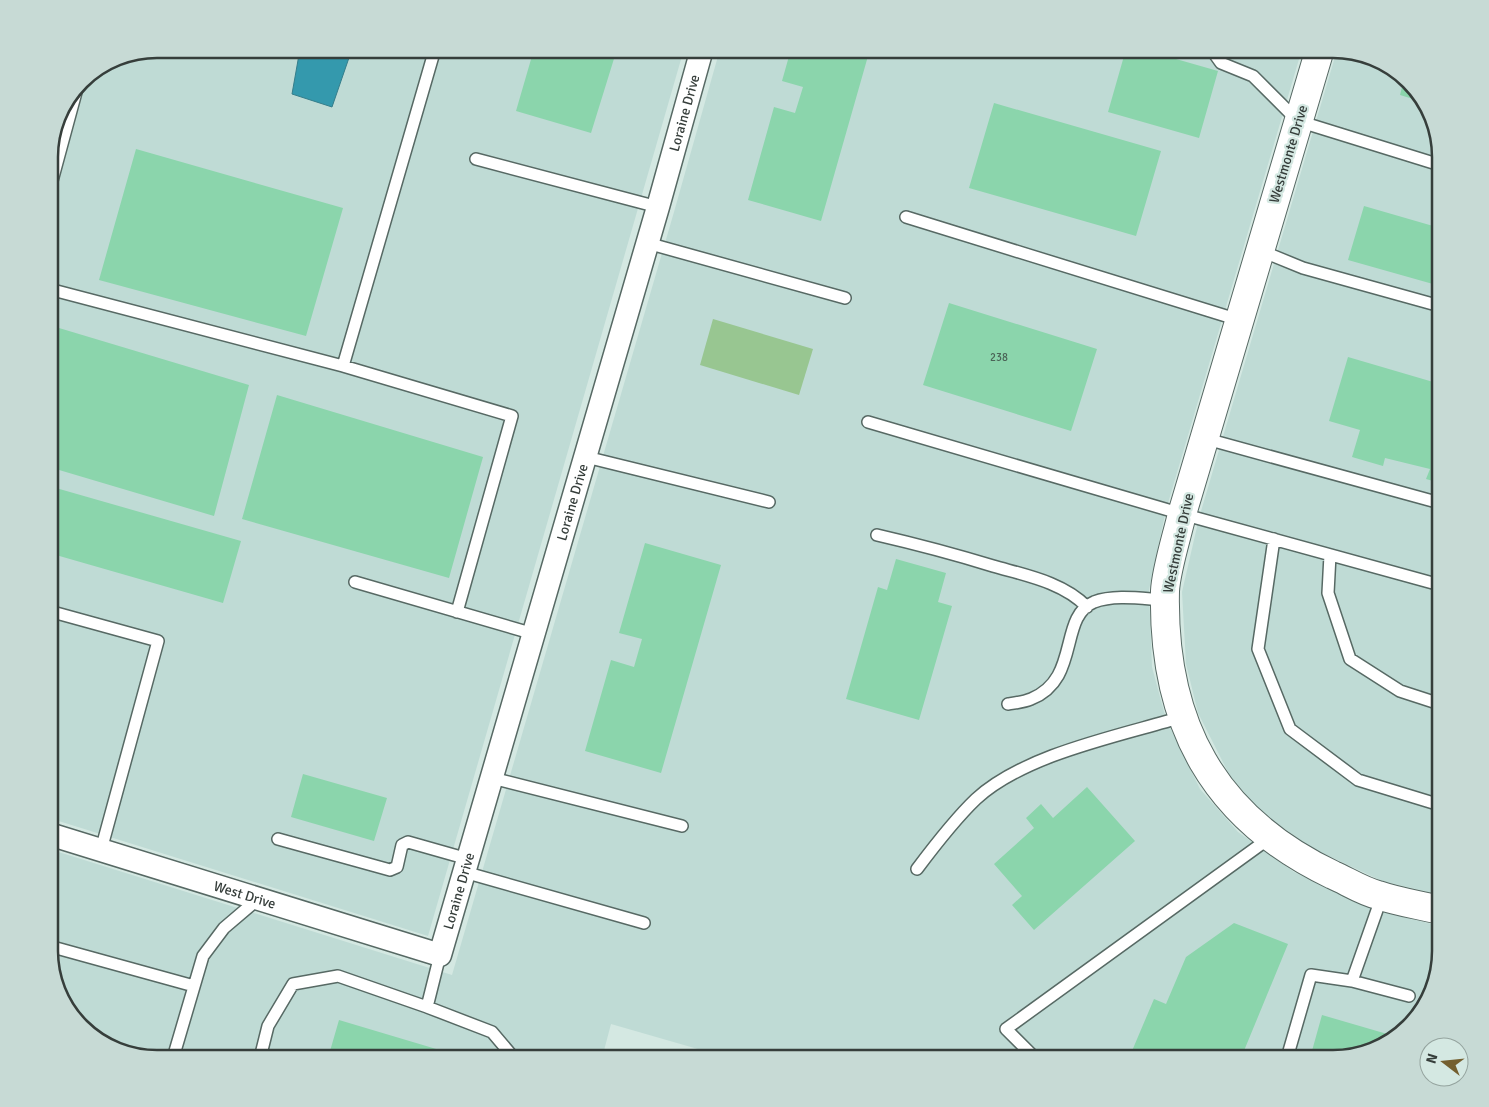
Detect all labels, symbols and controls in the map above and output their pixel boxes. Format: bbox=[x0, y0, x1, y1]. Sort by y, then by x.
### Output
street label: Loraine Drive bbox=[666, 73, 703, 154]
street label: Westmonte Drive bbox=[1265, 103, 1311, 205]
house number: 238 bbox=[990, 351, 1008, 364]
street label: Loraine Drive bbox=[553, 462, 592, 543]
street label: Westmonte Drive bbox=[1160, 492, 1197, 595]
street label: Loraine Drive bbox=[440, 851, 478, 932]
street label: West Drive bbox=[212, 878, 278, 913]
north arrow bbox=[1419, 1037, 1469, 1087]
text: N bbox=[1422, 1052, 1441, 1066]

